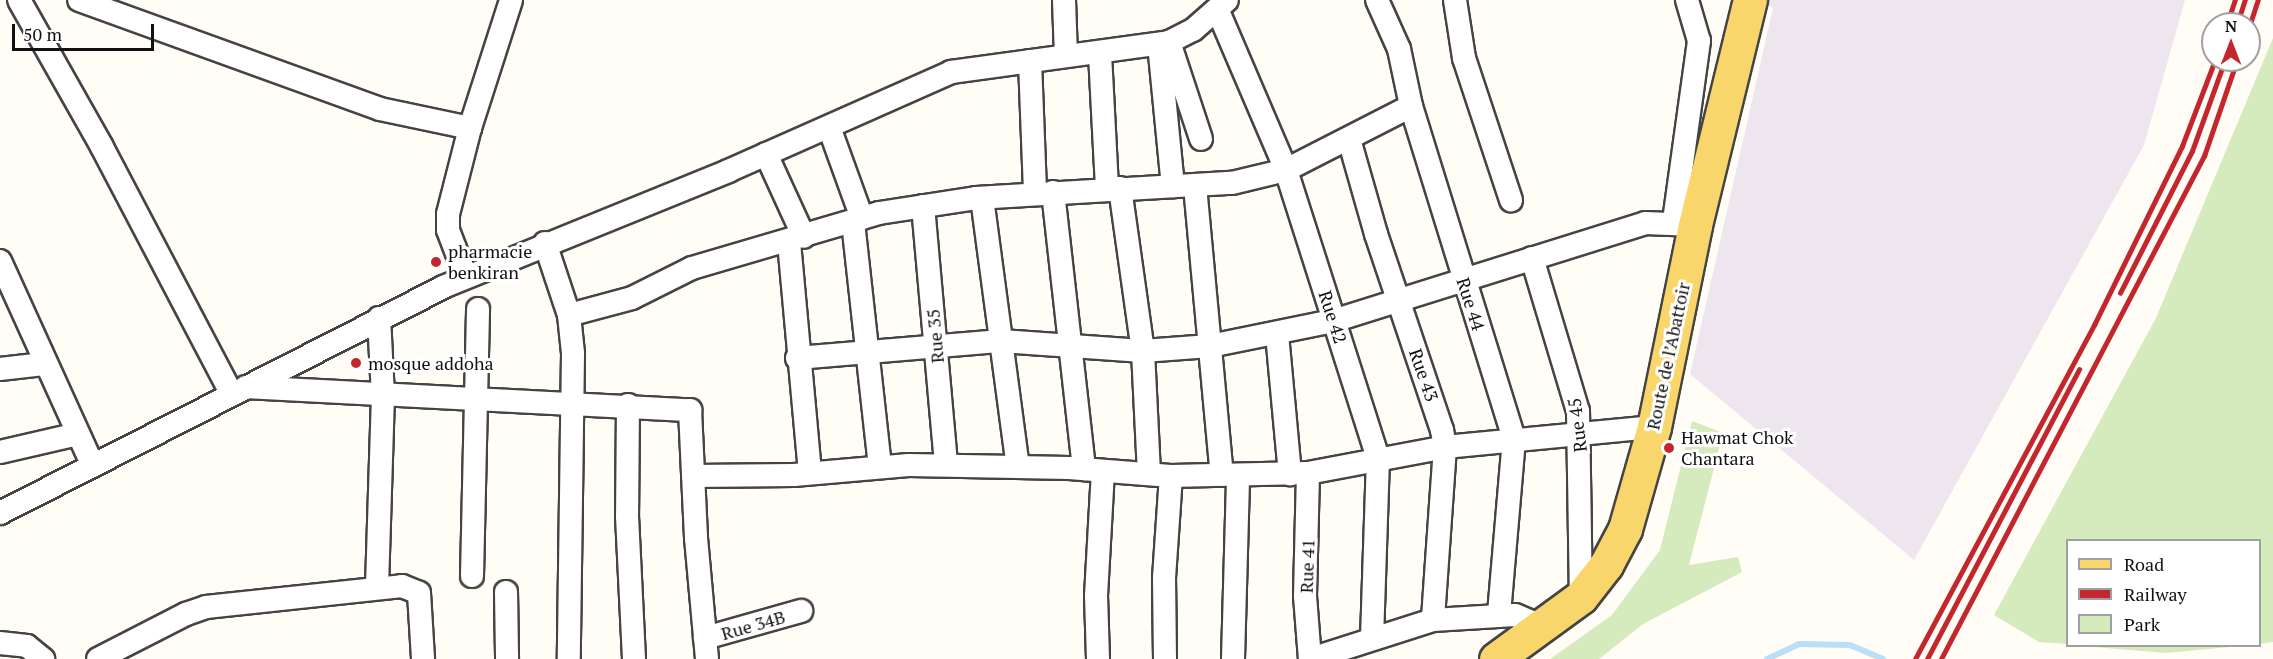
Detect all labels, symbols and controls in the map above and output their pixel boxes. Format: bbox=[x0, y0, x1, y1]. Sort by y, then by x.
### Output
scale bar bbox=[15, 12, 158, 50]
north arrow bbox=[2201, 12, 2261, 72]
text: N bbox=[2225, 15, 2237, 37]
text: 50 m bbox=[23, 22, 62, 46]
place label: pharmacie benkiran bbox=[448, 241, 532, 284]
marker: pharmacie benkiran bbox=[429, 255, 443, 269]
street label: Rue 44 bbox=[1452, 275, 1490, 333]
street label: Route de l’Abattoir bbox=[1642, 280, 1694, 432]
street label: Rue 42 bbox=[1314, 288, 1352, 346]
street label: Rue 35 bbox=[922, 308, 948, 364]
street label: Rue 43 bbox=[1405, 346, 1443, 404]
place label: mosque addoha bbox=[368, 352, 494, 374]
marker: mosque addoha bbox=[349, 356, 363, 370]
street label: Rue 45 bbox=[1563, 397, 1591, 453]
place label: Hawmat Chok Chantara bbox=[1681, 427, 1793, 470]
marker: Hawmat Chok Chantara bbox=[1662, 441, 1676, 455]
street label: Rue 41 bbox=[1295, 538, 1319, 594]
legend bbox=[2066, 539, 2261, 647]
text: Road bbox=[2124, 552, 2164, 576]
text: Railway bbox=[2124, 582, 2187, 606]
street label: Rue 34B bbox=[719, 606, 787, 644]
text: Park bbox=[2124, 612, 2160, 636]

